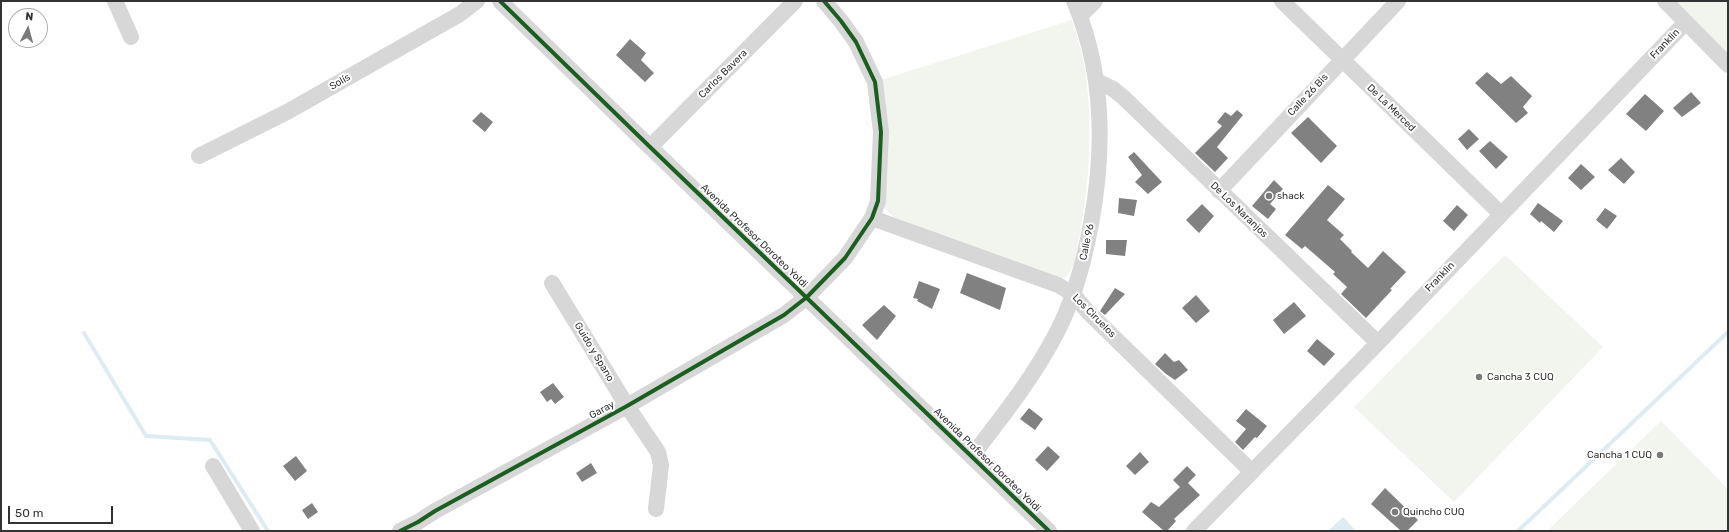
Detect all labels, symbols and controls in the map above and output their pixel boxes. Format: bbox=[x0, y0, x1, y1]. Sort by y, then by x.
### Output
north arrow bbox=[8, 8, 48, 48]
text: N bbox=[25, 10, 34, 23]
street label: Franklin bbox=[1648, 26, 1682, 62]
street label: Carlos Bavera bbox=[696, 47, 750, 101]
street label: Solís bbox=[328, 71, 352, 93]
street label: Calle 26 Bis bbox=[1285, 71, 1331, 119]
street label: De La Merced bbox=[1364, 82, 1418, 134]
street label: De Los Naranjos bbox=[1208, 180, 1270, 240]
street label: Avenida Profesor Doroteo Yoldi bbox=[698, 182, 810, 290]
place label: shack bbox=[1277, 190, 1304, 202]
marker: shack bbox=[1264, 191, 1274, 201]
street label: Calle 96 bbox=[1077, 223, 1097, 261]
street label: Franklin bbox=[1423, 259, 1457, 295]
street label: Los Ciruelos bbox=[1070, 292, 1118, 340]
street label: Guido y Spano bbox=[572, 320, 616, 384]
place label: Cancha 3 CUQ bbox=[1487, 371, 1554, 383]
marker: Cancha 3 CUQ bbox=[1474, 372, 1484, 382]
street label: Garay bbox=[587, 398, 617, 422]
street label: Avenida Profesor Doroteo Yoldi bbox=[931, 406, 1043, 514]
place label: Cancha 1 CUQ bbox=[1587, 449, 1652, 461]
marker: Cancha 1 CUQ bbox=[1655, 450, 1665, 460]
scale bar bbox=[10, 498, 115, 524]
text: 50 m bbox=[15, 506, 43, 520]
place label: Quincho CUQ bbox=[1403, 506, 1465, 518]
marker: Quincho CUQ bbox=[1390, 507, 1400, 517]

